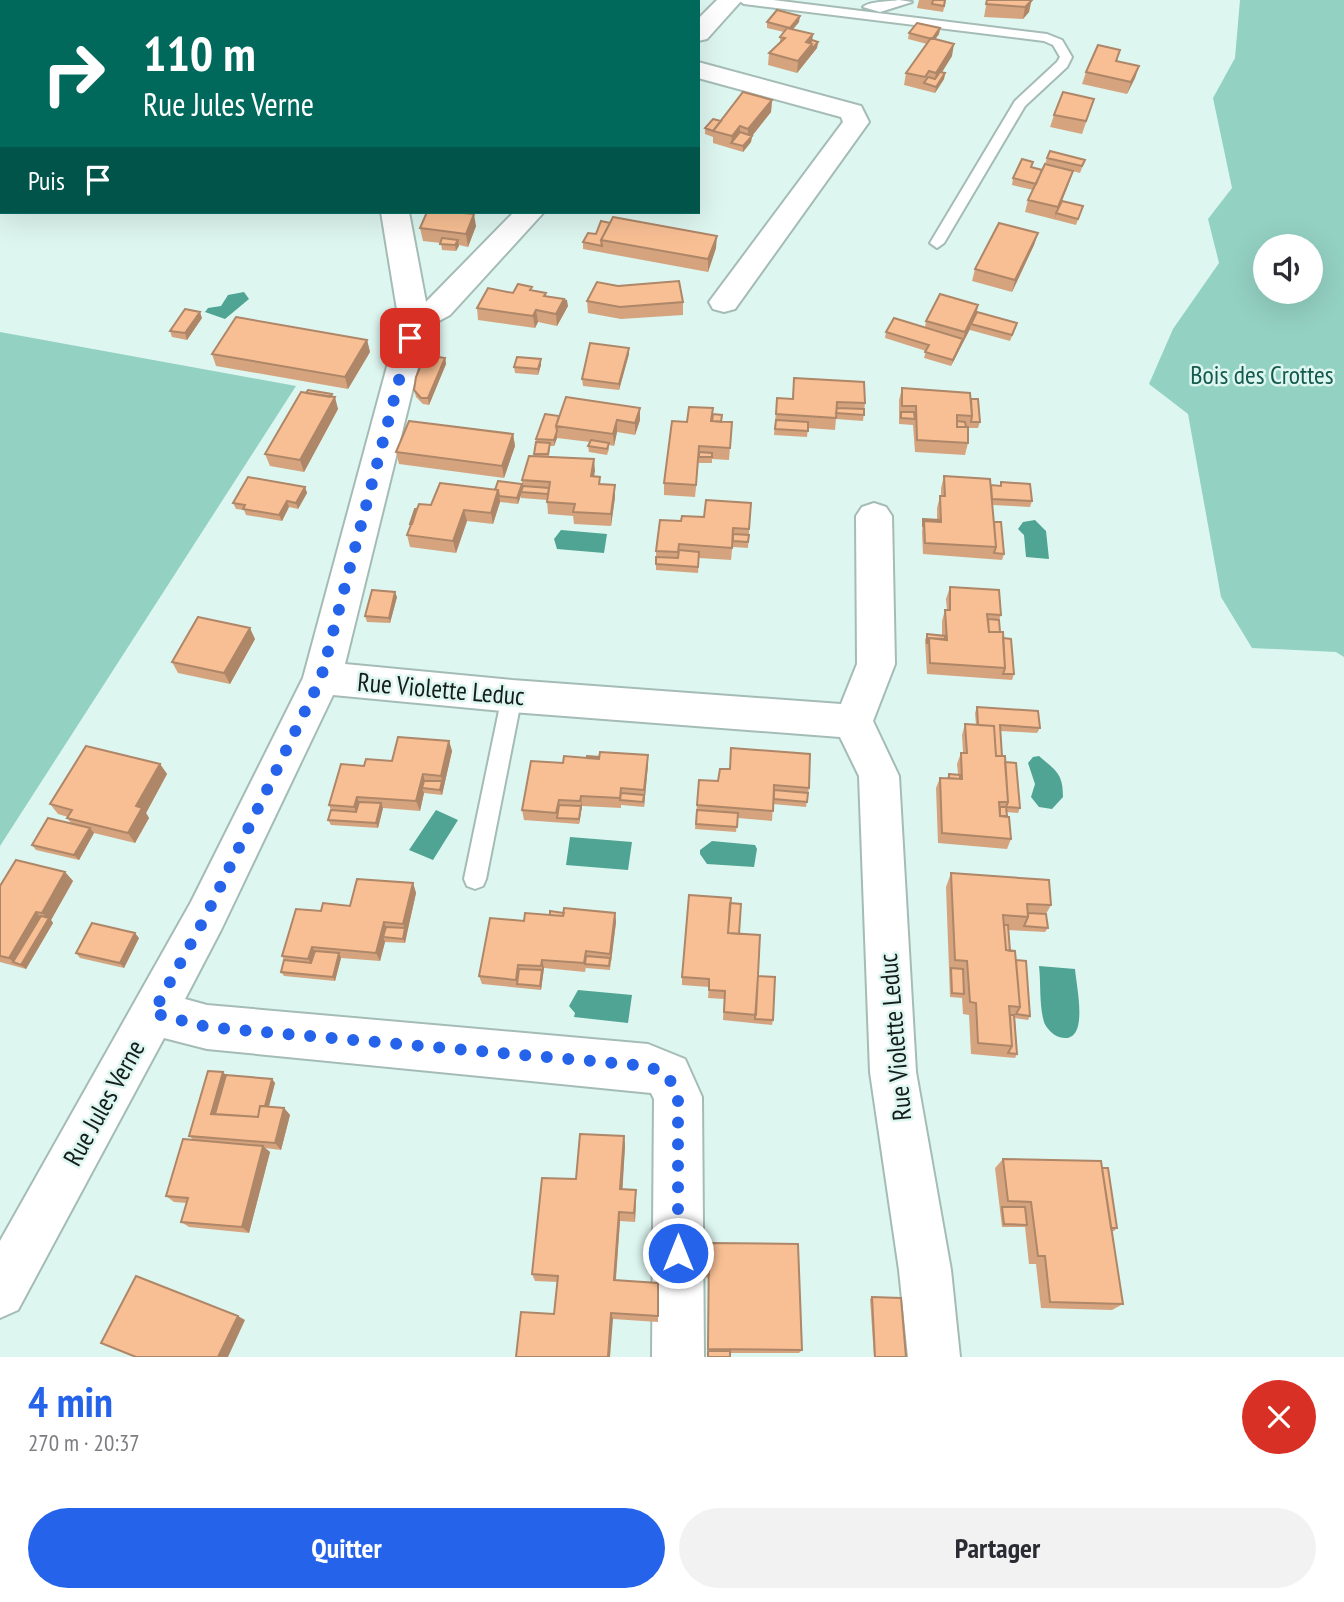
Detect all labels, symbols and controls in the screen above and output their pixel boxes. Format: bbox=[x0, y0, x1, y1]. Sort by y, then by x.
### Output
text: 110 m bbox=[143, 21, 256, 85]
icon: right bbox=[28, 28, 119, 119]
text: Rue Jules Verne bbox=[143, 83, 314, 125]
icon: arrive bbox=[79, 161, 117, 199]
text: Puis bbox=[28, 164, 65, 197]
map controls bbox=[1253, 234, 1323, 304]
button: sound bbox=[1253, 234, 1323, 304]
pin bbox=[380, 308, 440, 368]
icon: arrive bbox=[391, 319, 429, 357]
park label: Bois des Crottes bbox=[1190, 358, 1334, 391]
street label: Rue Violette Leduc bbox=[356, 665, 526, 712]
street label: Rue Violette Leduc bbox=[871, 952, 918, 1122]
street label: Rue Jules Verne bbox=[55, 1034, 152, 1171]
position arrow bbox=[641, 1216, 715, 1290]
text: 4 min bbox=[28, 1374, 113, 1429]
button: close bbox=[1242, 1380, 1316, 1454]
text: 270 m · 20:37 bbox=[28, 1428, 140, 1457]
button: Quitter bbox=[28, 1508, 665, 1588]
button: Partager bbox=[679, 1508, 1316, 1588]

